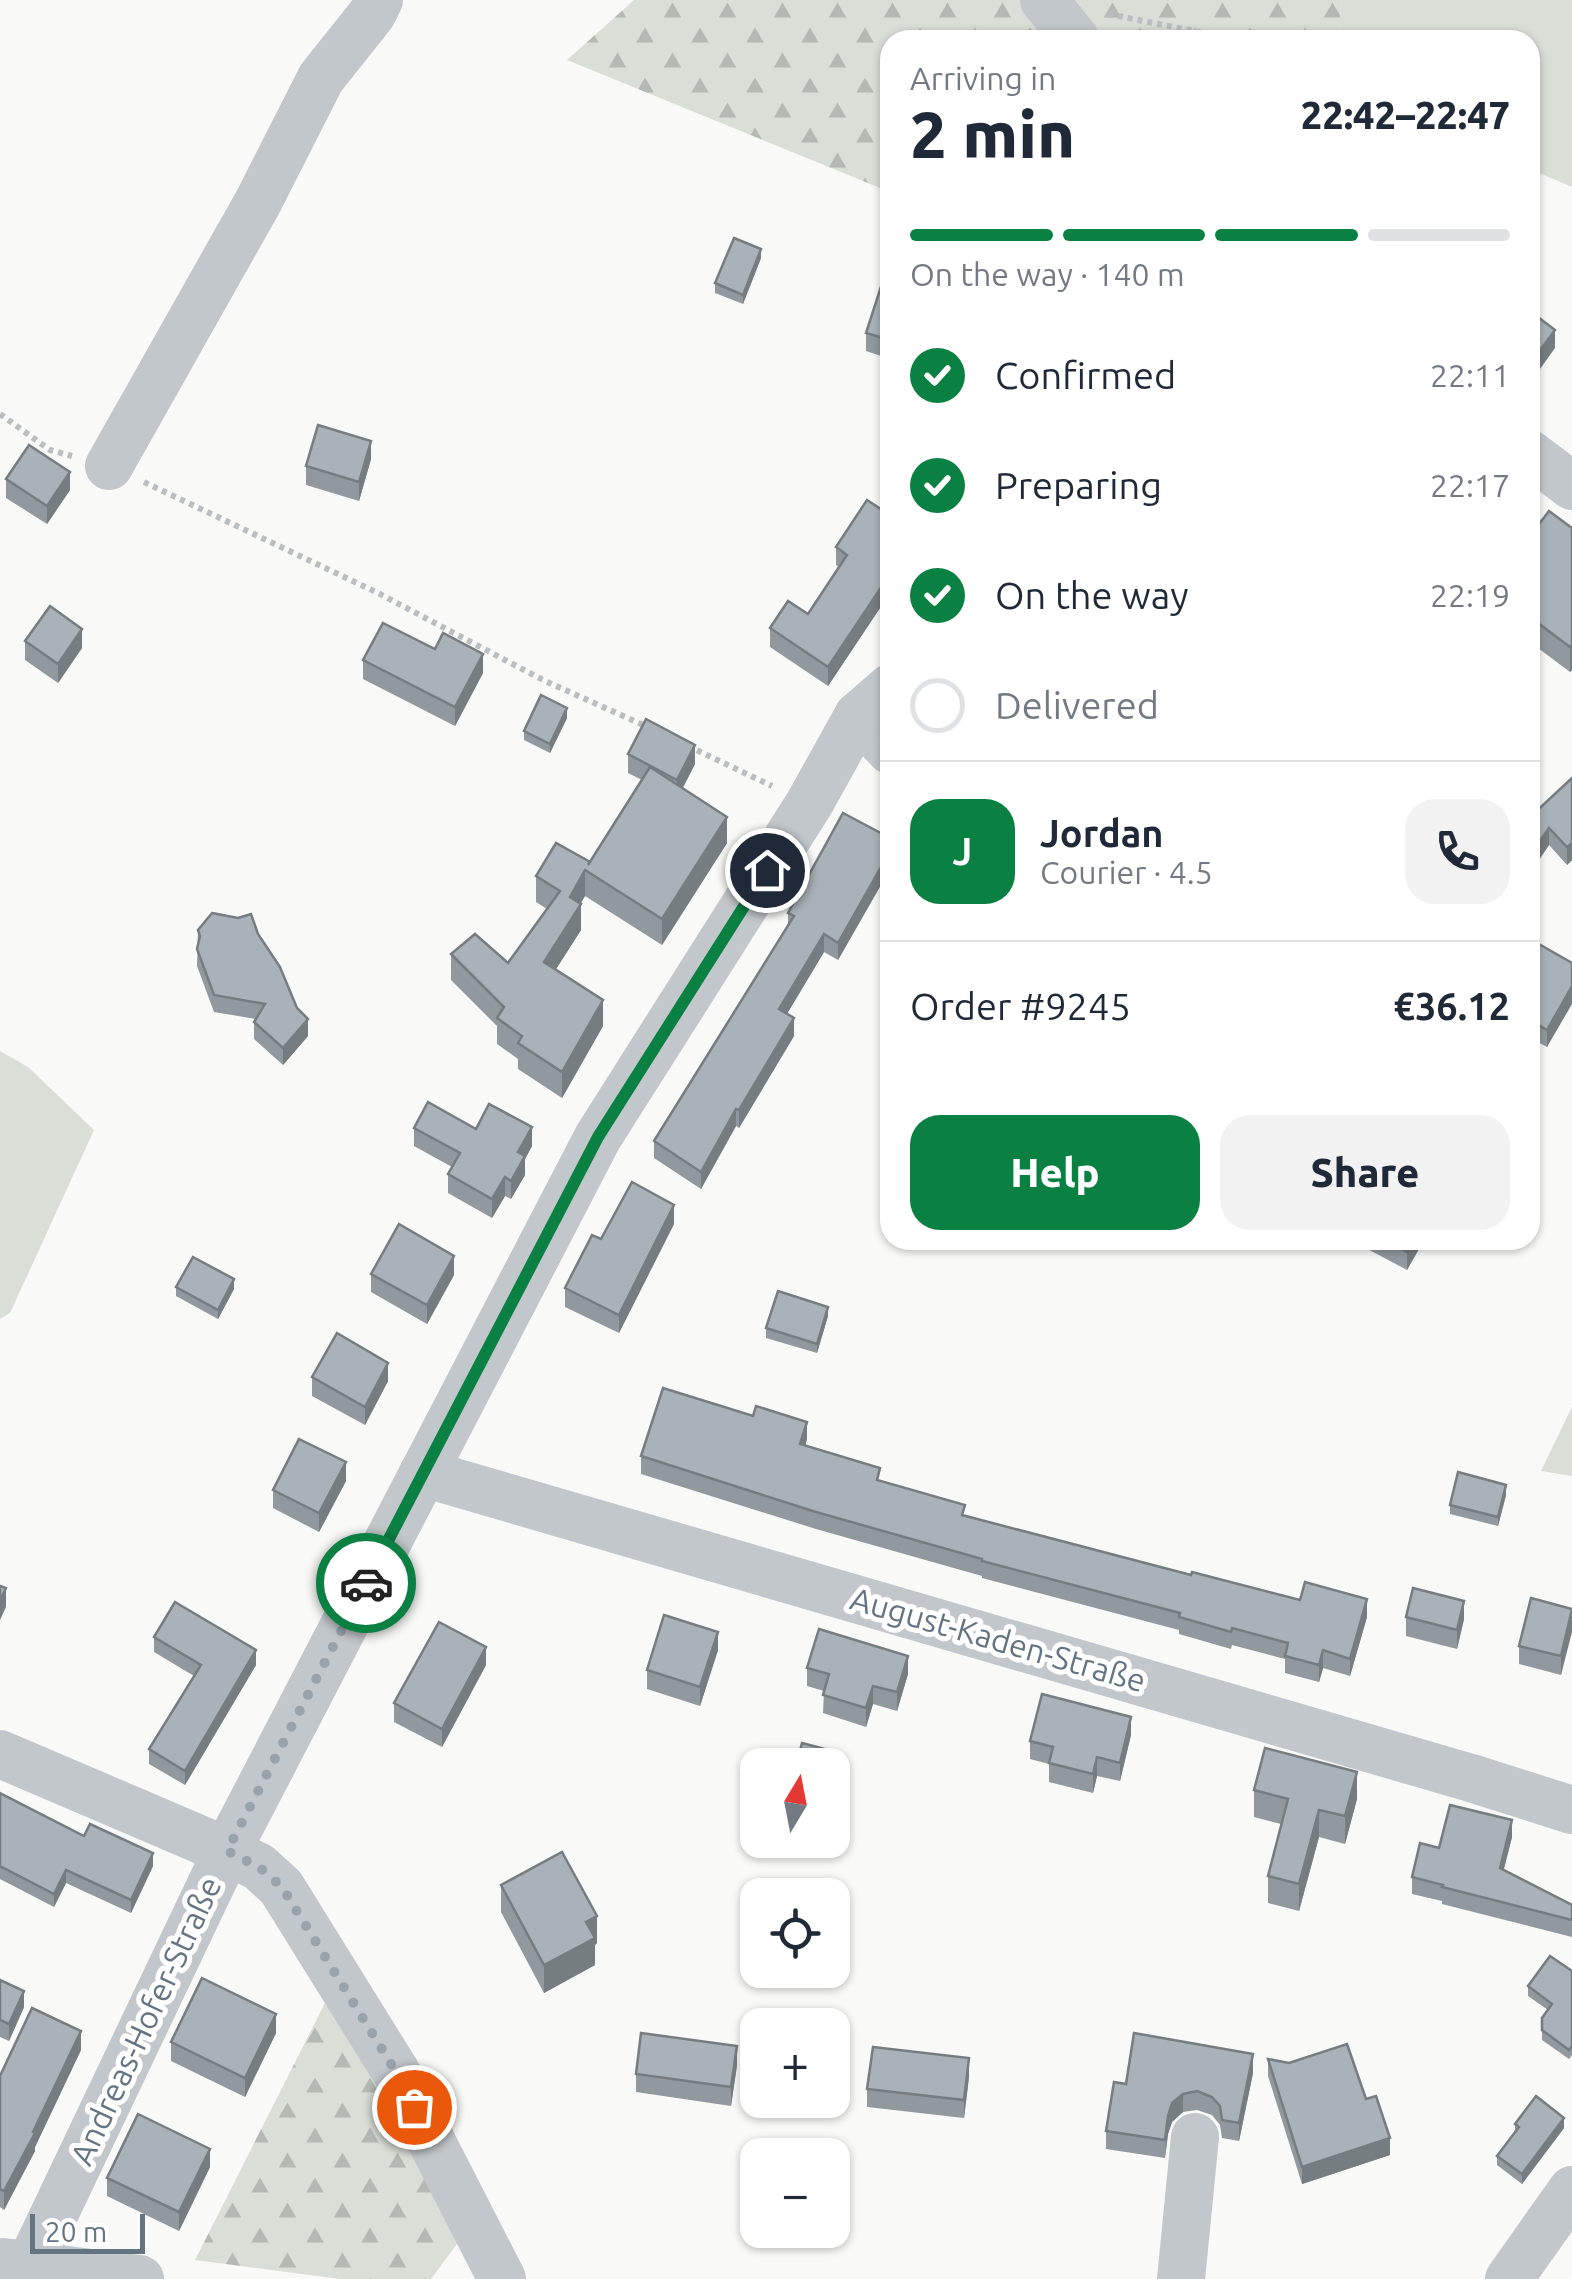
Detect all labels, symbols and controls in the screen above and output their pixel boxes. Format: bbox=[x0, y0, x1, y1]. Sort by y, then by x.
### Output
text: Arriving in bbox=[910, 60, 1056, 96]
text: 22:42–22:47 bbox=[1301, 94, 1510, 136]
text: 2 min bbox=[910, 97, 1075, 170]
text: On the way · 140 m bbox=[910, 256, 1185, 292]
icon: check bbox=[910, 348, 965, 403]
text: Confirmed bbox=[995, 354, 1176, 396]
text: 22:11 bbox=[1430, 357, 1510, 393]
icon: check bbox=[910, 458, 965, 513]
text: Preparing bbox=[995, 464, 1162, 506]
text: 22:17 bbox=[1430, 467, 1510, 503]
icon: check bbox=[910, 568, 965, 623]
text: On the way bbox=[995, 574, 1188, 616]
text: 22:19 bbox=[1430, 577, 1510, 613]
text: Delivered bbox=[995, 684, 1159, 726]
button: phone bbox=[1405, 799, 1510, 904]
text: Jordan bbox=[1040, 812, 1164, 854]
pin bbox=[725, 828, 810, 913]
text: J bbox=[953, 830, 972, 872]
icon: home bbox=[740, 843, 795, 898]
text: Courier · 4.5 bbox=[1040, 854, 1213, 890]
text: Order #9245 bbox=[910, 985, 1131, 1027]
text: €36.12 bbox=[1393, 985, 1510, 1027]
button: Help bbox=[910, 1115, 1200, 1230]
button: Share bbox=[1220, 1115, 1510, 1230]
courier bbox=[316, 1533, 416, 1633]
icon: car bbox=[339, 1556, 394, 1611]
street label: August-Kaden-Straße bbox=[847, 1580, 1150, 1698]
north arrow bbox=[740, 1748, 850, 1858]
map controls bbox=[740, 1748, 850, 2248]
street label: Andreas-Hofer-Straße bbox=[63, 1871, 228, 2170]
button: locate bbox=[740, 1878, 850, 1988]
button: + bbox=[740, 2008, 850, 2118]
pin bbox=[372, 2065, 457, 2150]
icon: bag bbox=[387, 2080, 442, 2135]
button: − bbox=[740, 2138, 850, 2248]
scale bar bbox=[30, 2209, 145, 2254]
text: 20 m bbox=[45, 2216, 107, 2247]

